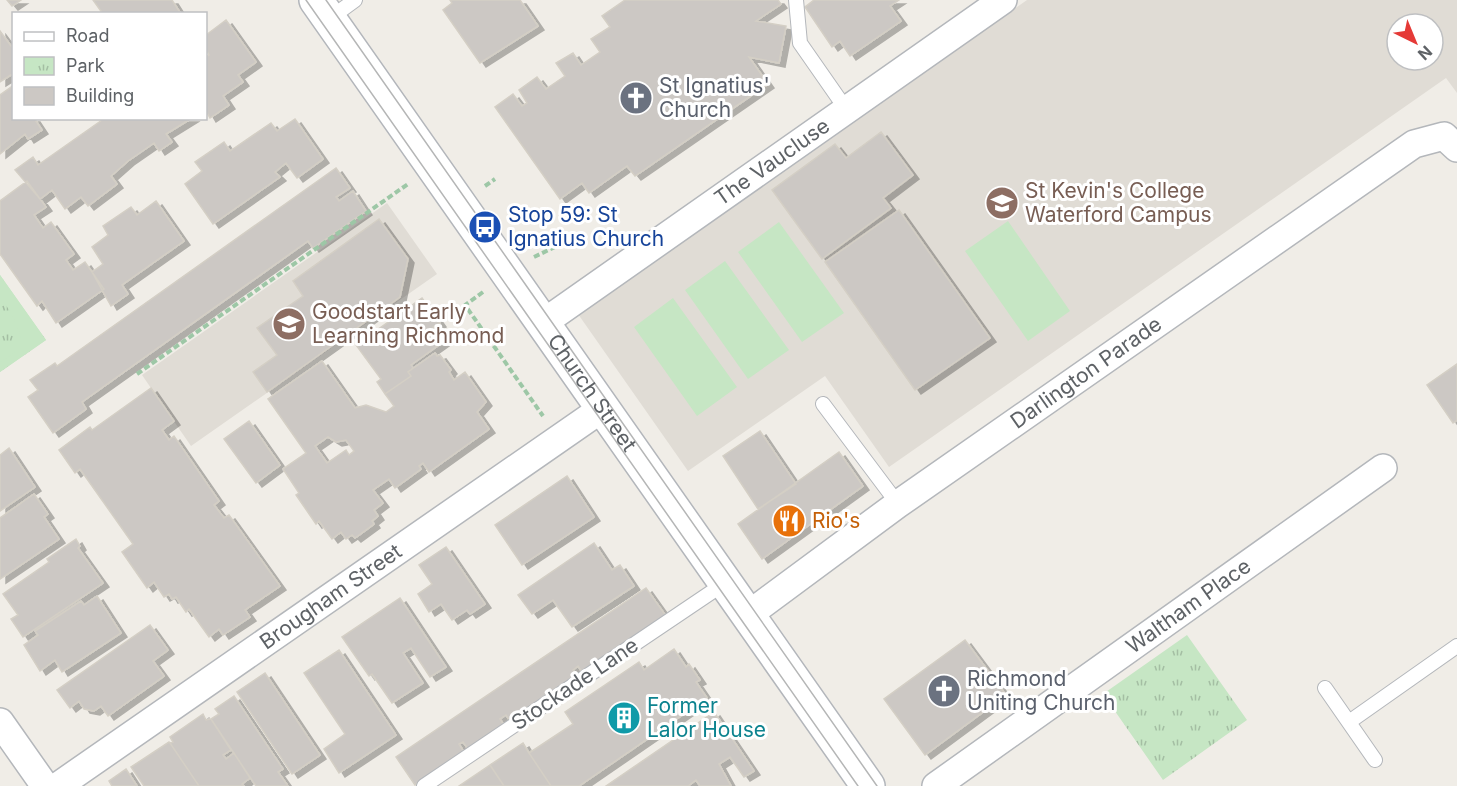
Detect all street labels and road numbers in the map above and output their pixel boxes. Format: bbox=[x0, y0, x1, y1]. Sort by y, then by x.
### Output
street label: The Vaucluse bbox=[710, 113, 834, 211]
street label: Darlington Parade bbox=[1006, 311, 1166, 434]
street label: Church Street bbox=[543, 329, 642, 456]
street label: Brougham Street bbox=[255, 538, 406, 654]
street label: Waltham Place bbox=[1121, 553, 1255, 659]
street label: Stockade Lane bbox=[507, 632, 643, 735]

